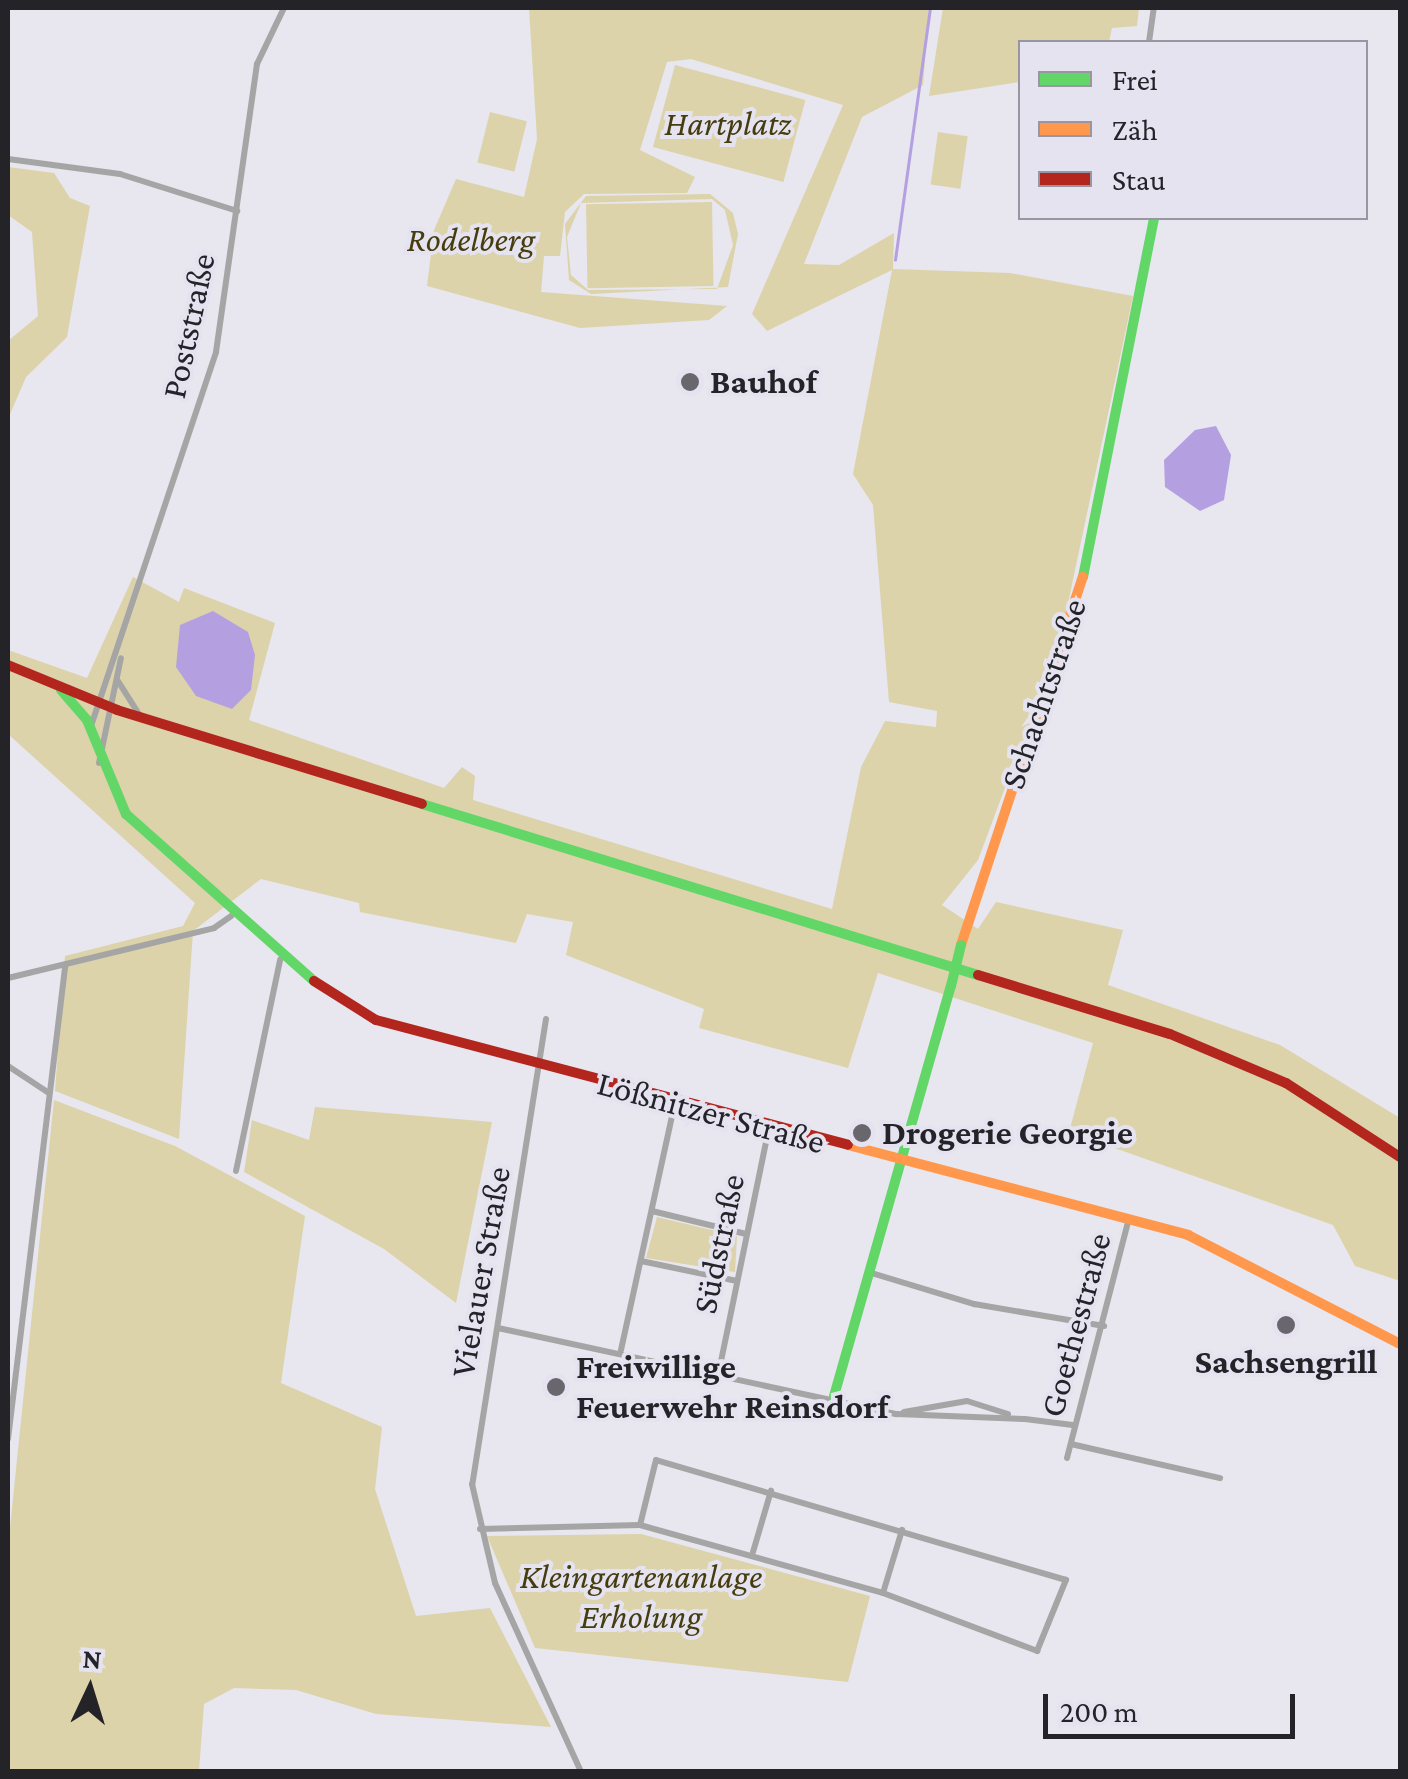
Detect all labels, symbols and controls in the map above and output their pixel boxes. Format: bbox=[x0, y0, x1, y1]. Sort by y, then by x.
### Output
legend bbox=[1018, 40, 1368, 220]
text: Frei bbox=[1112, 63, 1158, 96]
park label: Hartplatz bbox=[664, 103, 792, 145]
text: Zäh bbox=[1112, 113, 1158, 146]
text: Stau bbox=[1112, 163, 1166, 196]
park label: Rodelberg bbox=[407, 219, 535, 261]
street label: Poststraße bbox=[153, 250, 225, 402]
place label: Bauhof bbox=[710, 361, 817, 403]
marker: Bauhof bbox=[679, 371, 701, 393]
street label: Schachtstraße bbox=[992, 593, 1096, 795]
street label: Lößnitzer Straße bbox=[593, 1062, 829, 1164]
place label: Drogerie Georgie bbox=[882, 1112, 1133, 1154]
marker: Drogerie Georgie bbox=[851, 1122, 873, 1144]
street label: Vielauer Straße bbox=[442, 1163, 520, 1381]
street label: Südstraße bbox=[684, 1170, 754, 1318]
street label: Goethestraße bbox=[1031, 1228, 1121, 1422]
marker: Sachsengrill bbox=[1275, 1314, 1297, 1336]
place label: Sachsengrill bbox=[1194, 1341, 1378, 1383]
place label: Freiwillige Feuerwehr Reinsdorf bbox=[576, 1346, 888, 1428]
marker: Freiwillige Feuerwehr Reinsdorf bbox=[545, 1376, 567, 1398]
park label: Kleingartenanlage Erholung bbox=[520, 1556, 762, 1638]
north arrow bbox=[40, 1639, 140, 1739]
text: N bbox=[82, 1642, 103, 1675]
scale bar bbox=[1048, 1674, 1300, 1736]
text: 200 m bbox=[1060, 1695, 1138, 1728]

